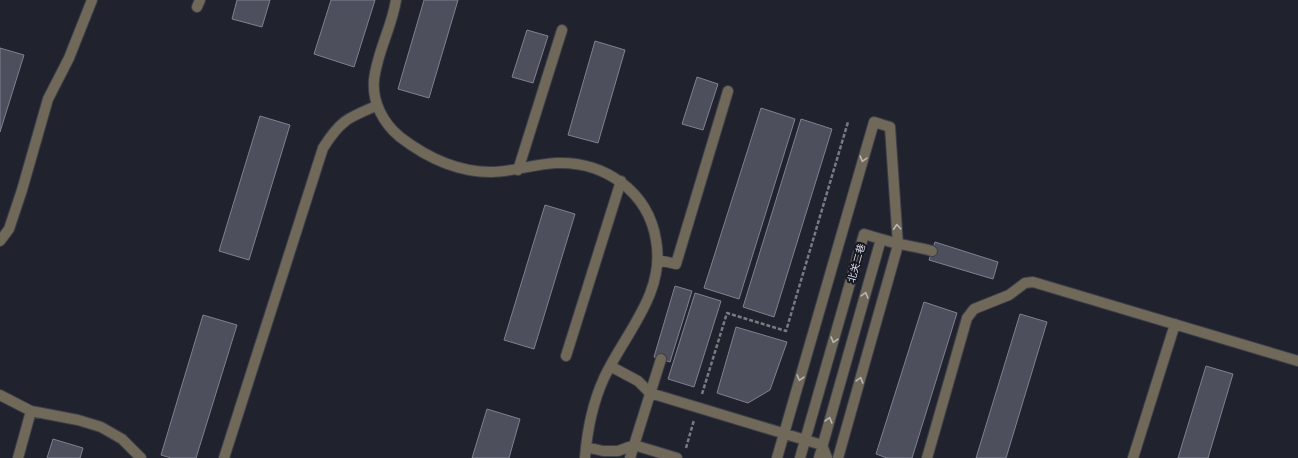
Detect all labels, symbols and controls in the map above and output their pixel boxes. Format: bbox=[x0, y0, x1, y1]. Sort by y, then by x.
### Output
one-way arrow bbox=[859, 155, 868, 162]
one-way arrow bbox=[893, 224, 902, 231]
street label: 北关二巷 bbox=[845, 242, 868, 284]
one-way arrow bbox=[860, 292, 869, 299]
one-way arrow bbox=[830, 336, 839, 343]
one-way arrow bbox=[796, 375, 805, 382]
one-way arrow bbox=[855, 377, 864, 384]
one-way arrow bbox=[824, 417, 833, 424]

